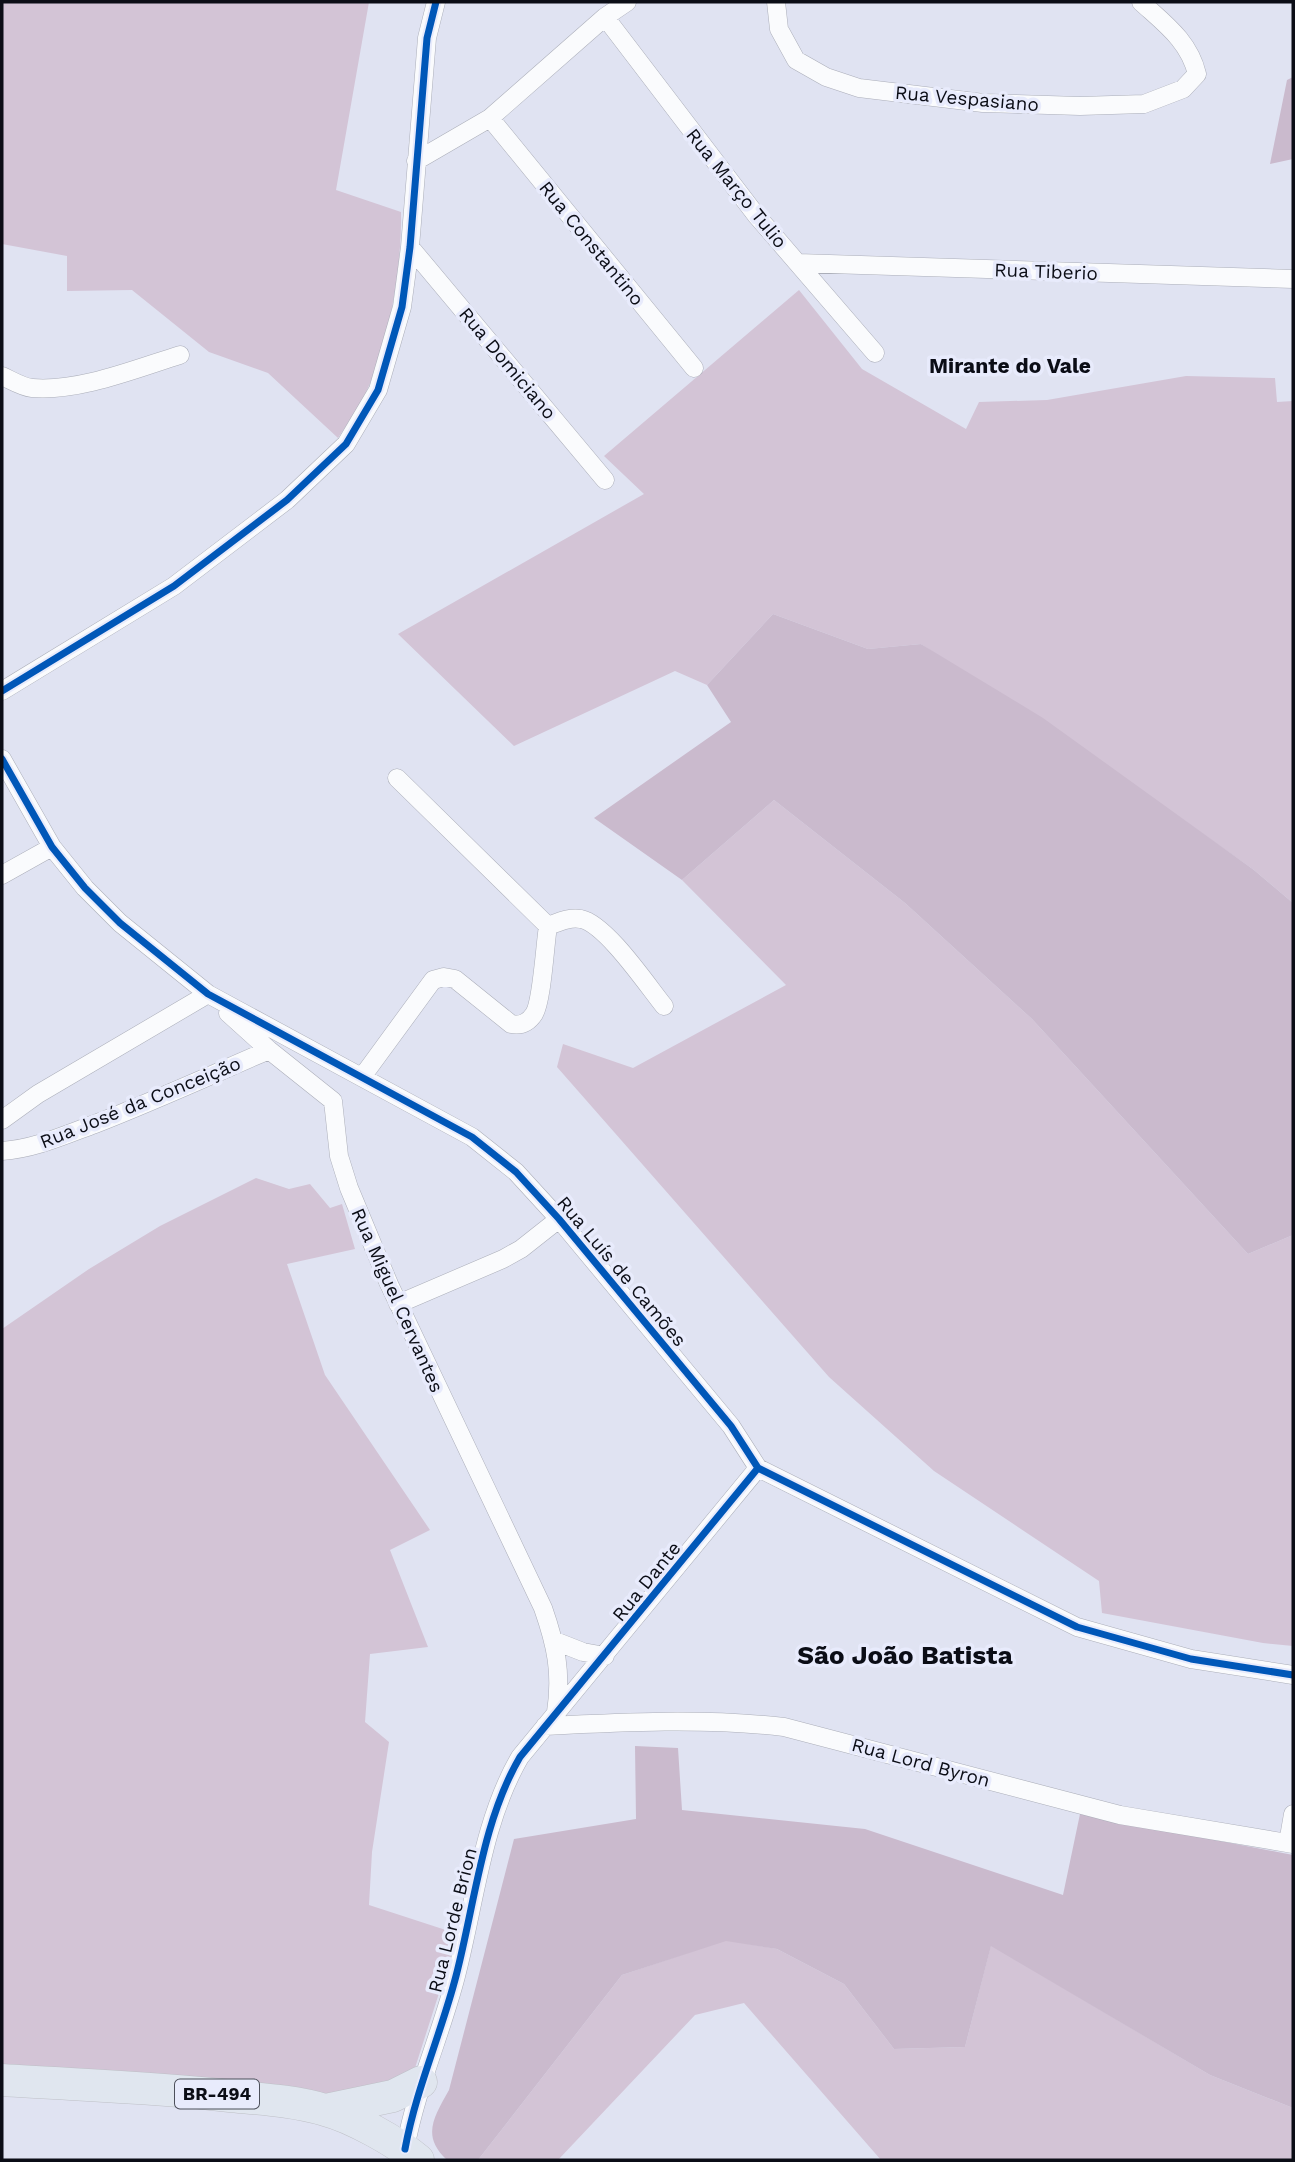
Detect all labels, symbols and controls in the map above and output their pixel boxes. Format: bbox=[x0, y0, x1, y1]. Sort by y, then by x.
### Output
street label: Rua Vespasiano bbox=[894, 81, 1040, 116]
street label: Rua Março Tulio bbox=[681, 124, 792, 253]
street label: Rua Constantino bbox=[534, 176, 649, 310]
street label: Rua Tiberio bbox=[994, 258, 1098, 285]
street label: Rua Domiciano bbox=[454, 303, 561, 424]
district label: Mirante do Vale bbox=[929, 353, 1091, 378]
street label: Rua José da Conceição bbox=[37, 1052, 244, 1153]
street label: Rua Luís de Camões bbox=[552, 1192, 691, 1351]
street label: Rua Miguel Cervantes bbox=[346, 1204, 449, 1396]
street label: Rua Dante bbox=[607, 1537, 686, 1626]
district label: São João Batista bbox=[797, 1640, 1013, 1670]
street label: Rua Lord Byron bbox=[849, 1733, 992, 1792]
street label: Rua Lorde Brion bbox=[423, 1845, 482, 1995]
road number: BR-494 bbox=[175, 2080, 259, 2108]

